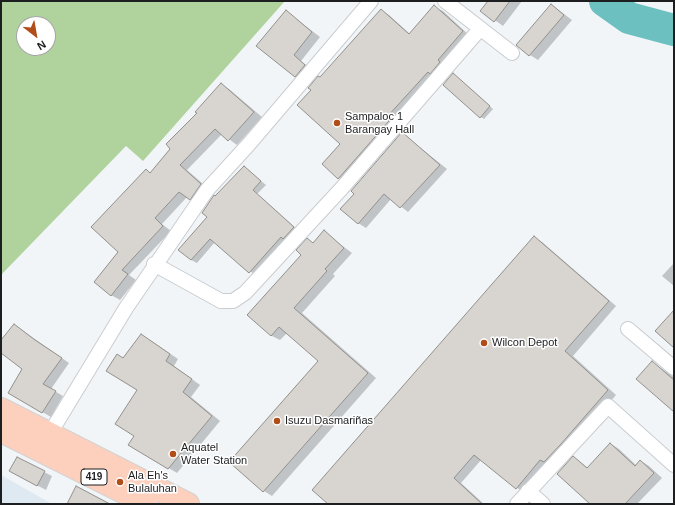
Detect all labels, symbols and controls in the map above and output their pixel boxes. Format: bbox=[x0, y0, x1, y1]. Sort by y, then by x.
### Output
north arrow bbox=[16, 16, 56, 56]
text: N bbox=[35, 38, 48, 53]
place label: Sampaloc 1 Barangay Hall bbox=[345, 110, 414, 136]
marker: Sampaloc 1 Barangay Hall bbox=[332, 118, 342, 128]
place label: Wilcon Depot bbox=[492, 336, 557, 350]
marker: Wilcon Depot bbox=[479, 338, 489, 348]
place label: Isuzu Dasmariñas bbox=[285, 414, 373, 428]
marker: Isuzu Dasmariñas bbox=[272, 416, 282, 426]
place label: Aquatel Water Station bbox=[181, 441, 247, 467]
marker: Aquatel Water Station bbox=[168, 449, 178, 459]
road number: 419 bbox=[81, 469, 107, 485]
place label: Ala Eh's Bulaluhan bbox=[128, 469, 177, 495]
marker: Ala Eh's Bulaluhan bbox=[115, 477, 125, 487]

